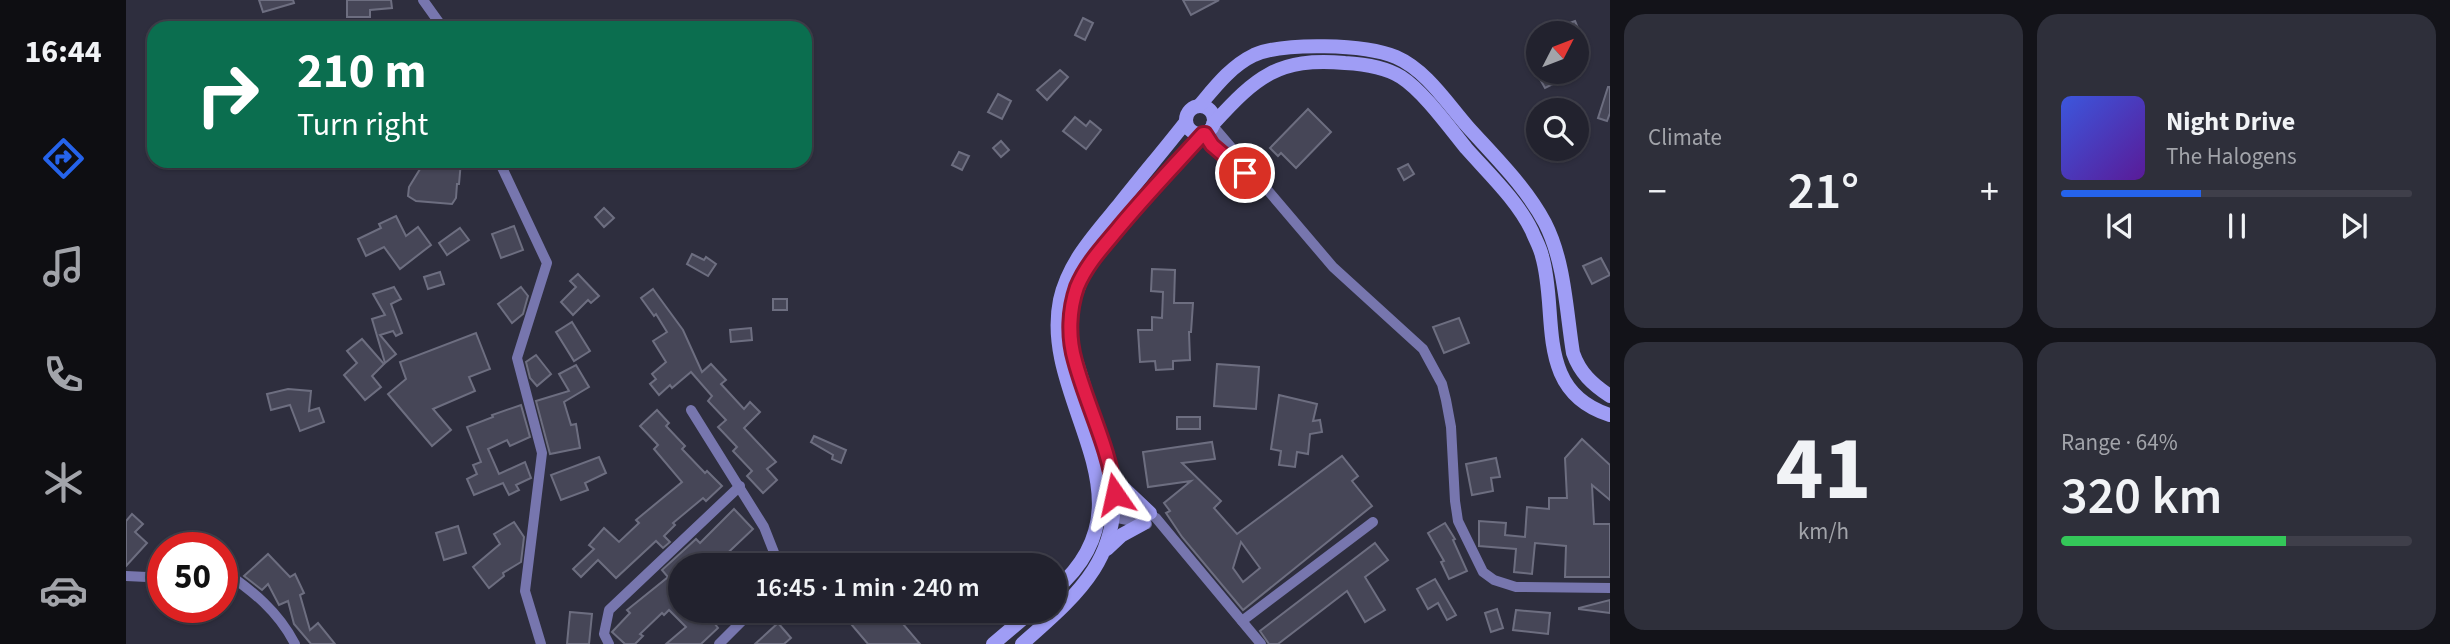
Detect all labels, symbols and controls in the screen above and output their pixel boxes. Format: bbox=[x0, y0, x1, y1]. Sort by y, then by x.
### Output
north arrow bbox=[1526, 21, 1589, 84]
map controls bbox=[1526, 21, 1589, 161]
text: 16:44 bbox=[24, 29, 102, 75]
text: 210 m bbox=[297, 37, 426, 107]
icon: right bbox=[182, 49, 273, 140]
button: search bbox=[1526, 98, 1589, 161]
text: Turn right bbox=[297, 102, 428, 148]
text: Night Drive bbox=[2166, 103, 2295, 140]
text: Climate bbox=[1648, 121, 1722, 154]
icon: directions bbox=[39, 134, 88, 183]
text: The Halogens bbox=[2166, 140, 2297, 173]
pin bbox=[1215, 143, 1275, 203]
icon: arrive bbox=[1226, 154, 1264, 192]
text: 21° bbox=[1788, 155, 1859, 229]
text: − bbox=[1648, 165, 1667, 219]
text: + bbox=[1980, 165, 1999, 219]
icon: previous bbox=[2101, 207, 2139, 245]
icon: pause bbox=[2218, 207, 2256, 245]
icon: next bbox=[2335, 207, 2373, 245]
icon: music bbox=[39, 242, 88, 291]
icon: phone bbox=[39, 350, 88, 399]
text: 41 bbox=[1775, 405, 1872, 534]
text: Range · 64% bbox=[2061, 426, 2178, 459]
position arrow bbox=[1078, 457, 1152, 531]
icon: climate bbox=[39, 458, 88, 507]
text: 320 km bbox=[2061, 460, 2222, 534]
text: km/h bbox=[1798, 515, 1849, 548]
speed limit sign: 50 bbox=[147, 532, 238, 623]
icon: car bbox=[39, 566, 88, 615]
text: 16:45 · 1 min · 240 m bbox=[755, 569, 980, 606]

